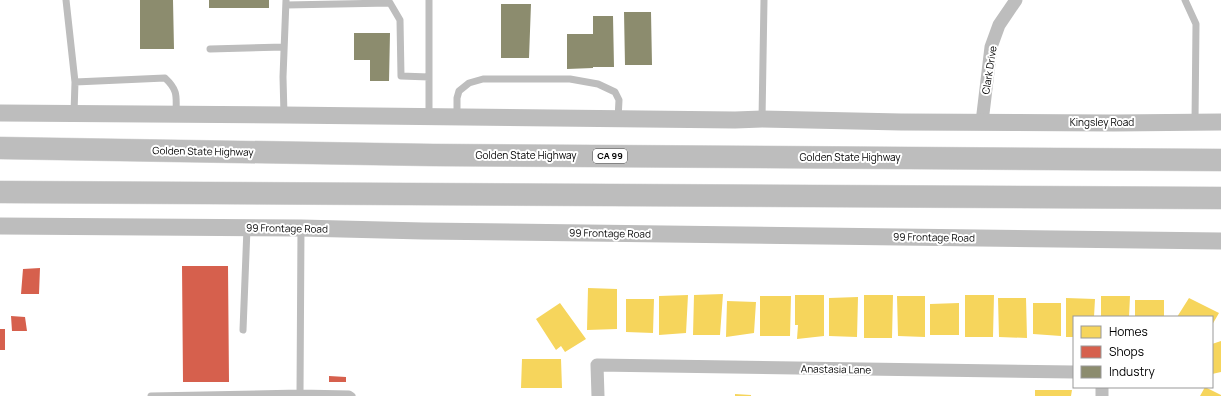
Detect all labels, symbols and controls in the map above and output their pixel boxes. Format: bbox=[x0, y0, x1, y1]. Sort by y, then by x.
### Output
street label: Clark Drive bbox=[978, 45, 1000, 95]
street label: Kingsley Road bbox=[1070, 115, 1134, 129]
street label: Golden State Highway bbox=[152, 143, 254, 159]
street label: Golden State Highway bbox=[475, 148, 577, 162]
road number: CA 99 bbox=[593, 149, 627, 163]
street label: Golden State Highway bbox=[799, 150, 901, 164]
street label: 99 Frontage Road bbox=[246, 220, 328, 236]
street label: 99 Frontage Road bbox=[569, 225, 651, 241]
street label: 99 Frontage Road bbox=[893, 229, 975, 245]
legend bbox=[1073, 316, 1213, 388]
text: Homes bbox=[1109, 323, 1148, 340]
text: Shops bbox=[1109, 343, 1144, 360]
street label: Anastasia Lane bbox=[801, 361, 871, 377]
text: Industry bbox=[1109, 363, 1155, 380]

